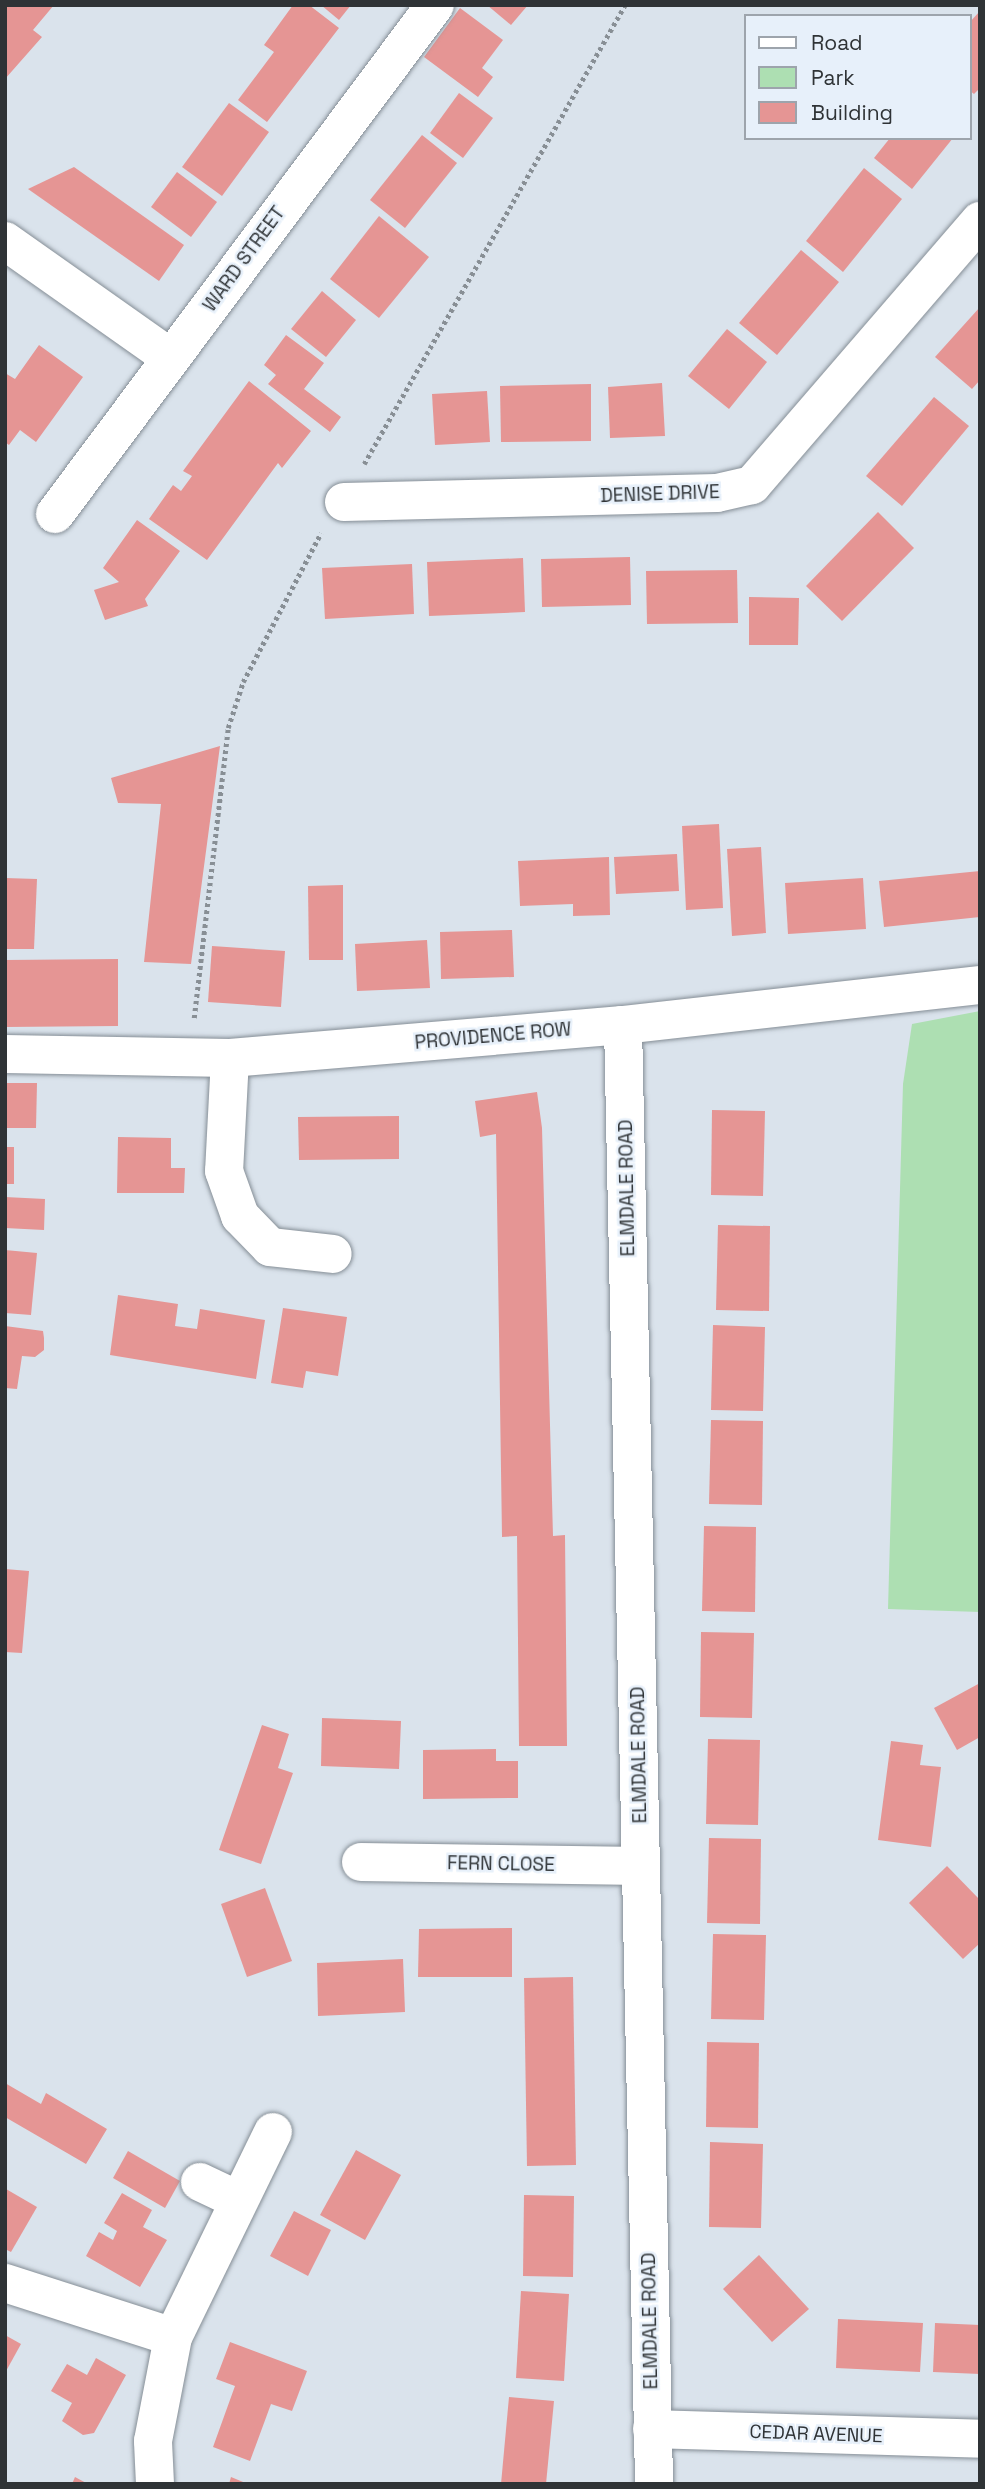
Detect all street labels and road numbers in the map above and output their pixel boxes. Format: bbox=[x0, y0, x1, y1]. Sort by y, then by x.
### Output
street label: WARD STREET bbox=[198, 202, 290, 316]
street label: DENISE DRIVE bbox=[600, 481, 720, 507]
street label: PROVIDENCE ROW bbox=[414, 1018, 572, 1054]
street label: ELMDALE ROAD bbox=[614, 1119, 640, 1257]
street label: ELMDALE ROAD bbox=[626, 1686, 652, 1824]
street label: FERN CLOSE bbox=[447, 1852, 555, 1876]
street label: ELMDALE ROAD bbox=[637, 2252, 663, 2390]
street label: CEDAR AVENUE bbox=[749, 2420, 883, 2448]

